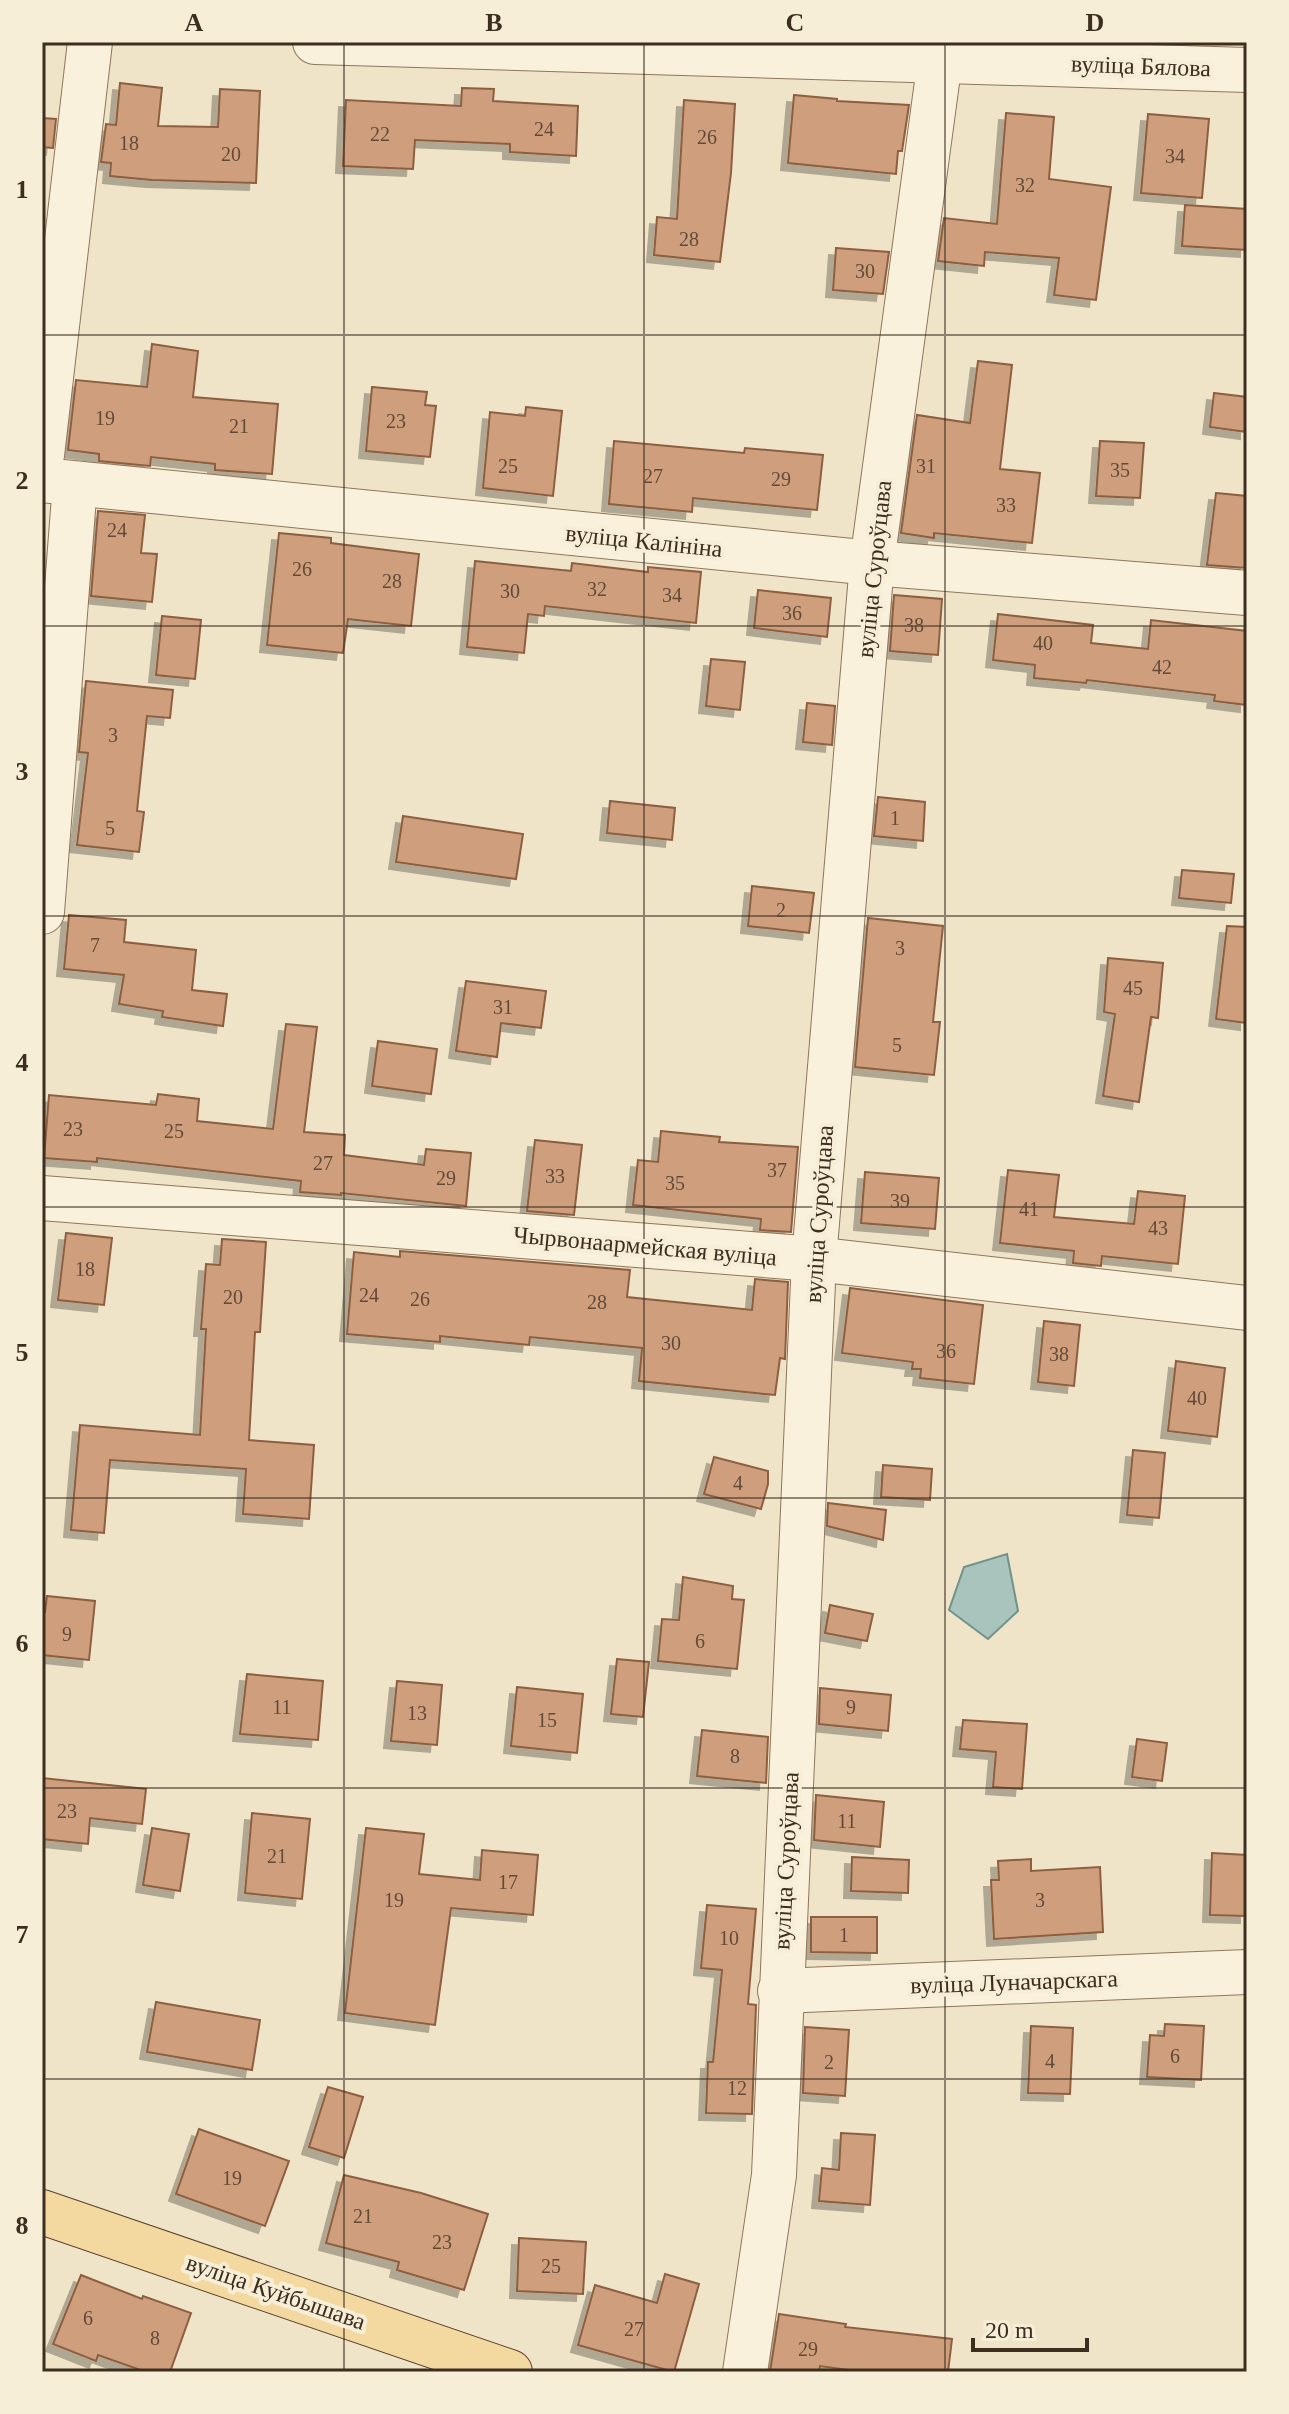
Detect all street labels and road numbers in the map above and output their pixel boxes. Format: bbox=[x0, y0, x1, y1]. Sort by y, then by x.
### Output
street label: вуліца Бялова bbox=[1071, 51, 1212, 81]
street label: вуліца Суроўцава bbox=[852, 479, 896, 659]
street label: вуліца Калініна bbox=[564, 520, 724, 562]
street label: вуліца Суроўцава bbox=[800, 1124, 838, 1304]
street label: Чырвонаармейская вуліца bbox=[512, 1222, 778, 1271]
street label: вуліца Суроўцава bbox=[768, 1771, 804, 1951]
street label: вуліца Луначарскага bbox=[910, 1965, 1119, 1999]
street label: вуліца Куйбышава bbox=[183, 2249, 369, 2335]

